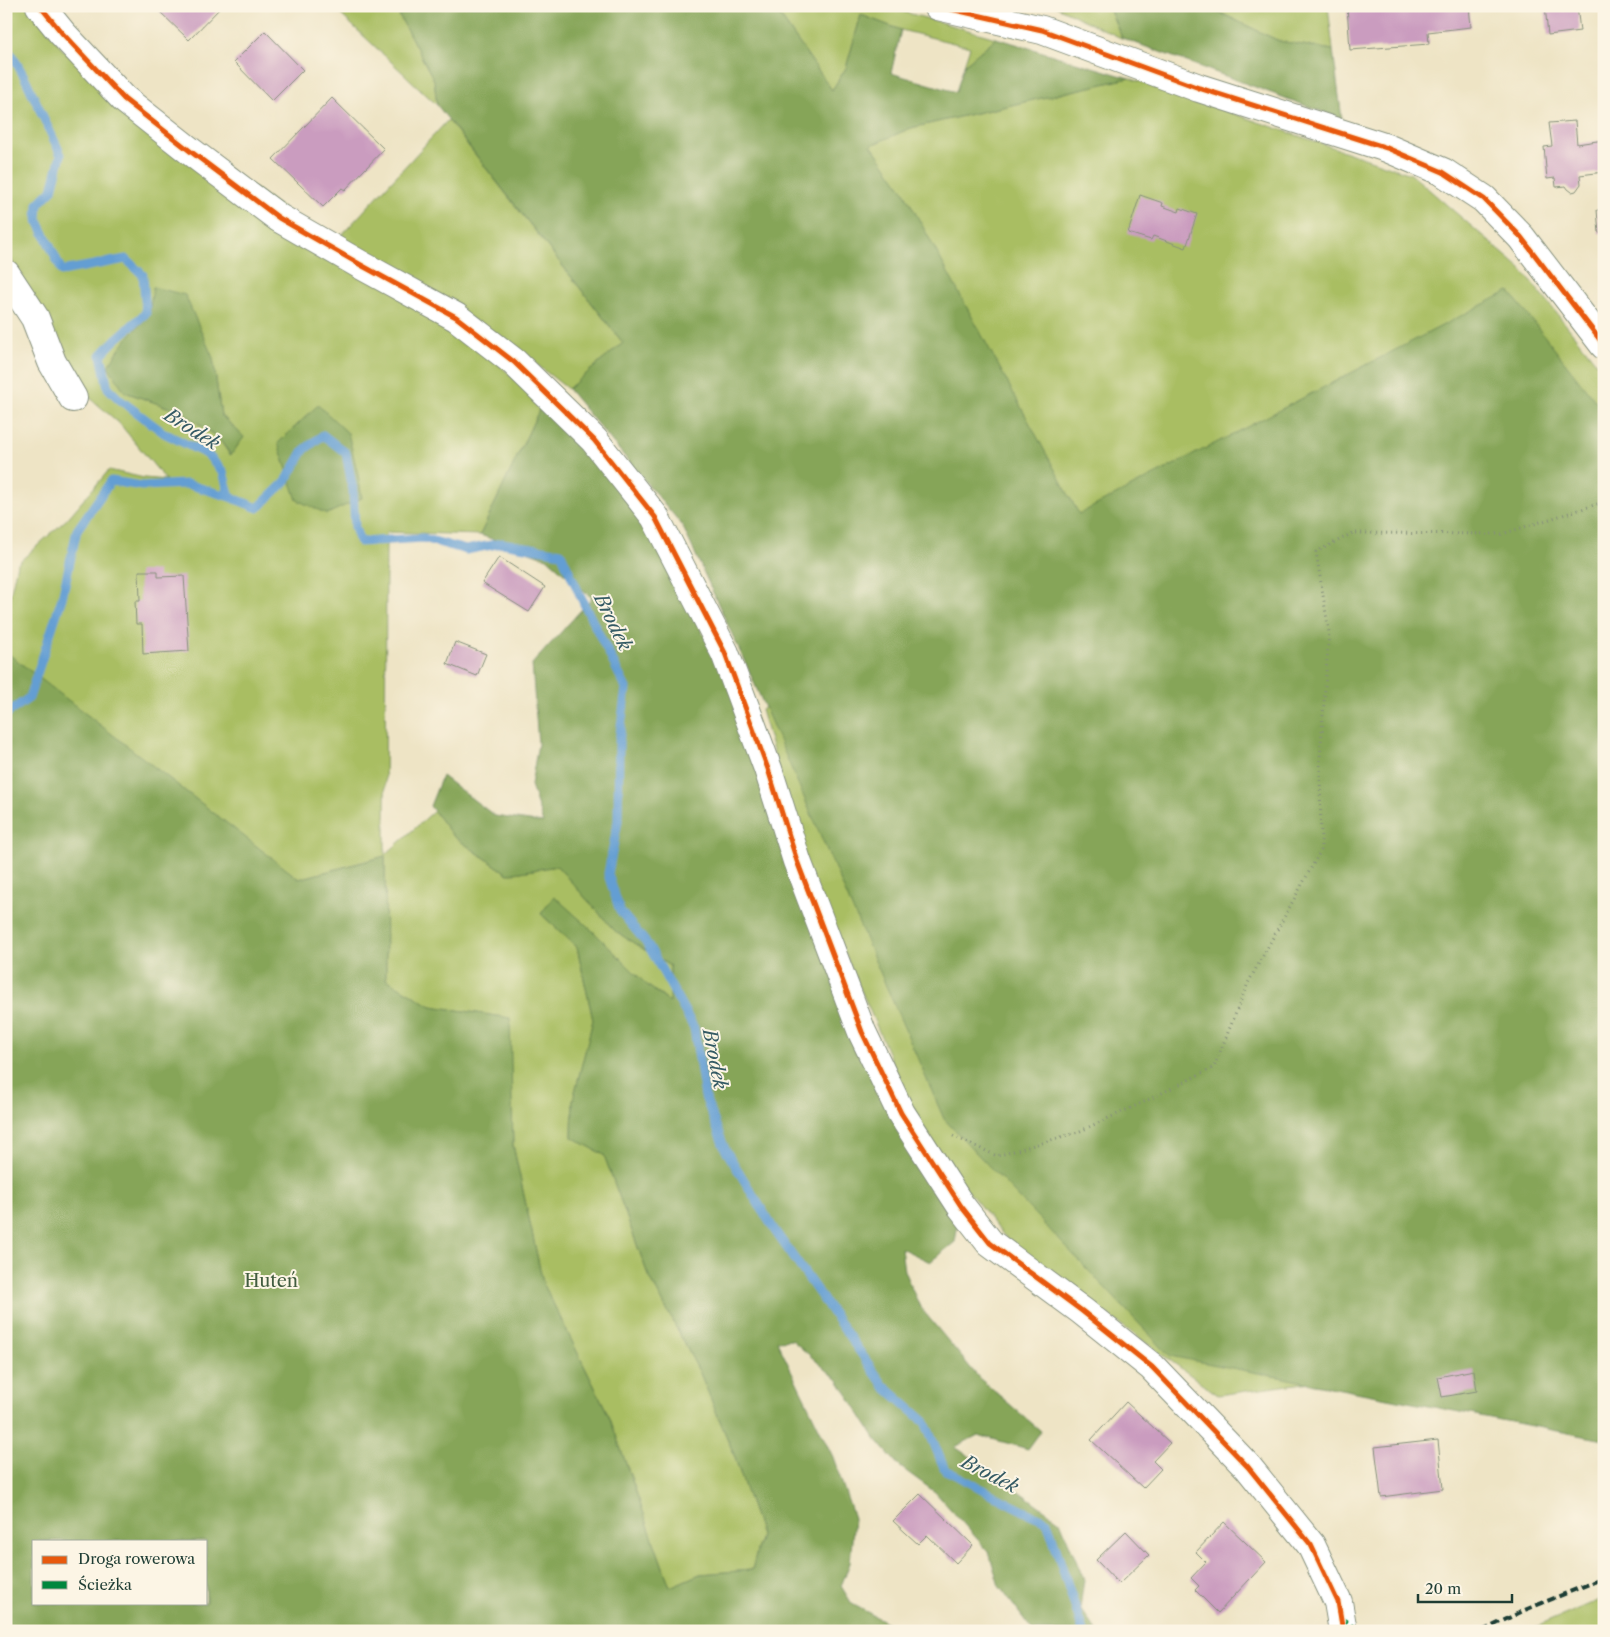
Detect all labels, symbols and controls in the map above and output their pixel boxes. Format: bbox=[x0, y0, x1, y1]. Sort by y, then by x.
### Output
water label: Brodek bbox=[158, 402, 224, 455]
water label: Brodek bbox=[588, 588, 637, 655]
water label: Brodek bbox=[698, 1025, 732, 1091]
park label: Huteń bbox=[244, 1270, 298, 1292]
water label: Brodek bbox=[956, 1449, 1022, 1498]
legend bbox=[32, 1540, 208, 1604]
text: Droga rowerowa bbox=[78, 1549, 195, 1568]
scale bar bbox=[1418, 1572, 1511, 1604]
text: Ścieżka bbox=[78, 1575, 132, 1594]
text: 20 m bbox=[1425, 1579, 1461, 1598]

